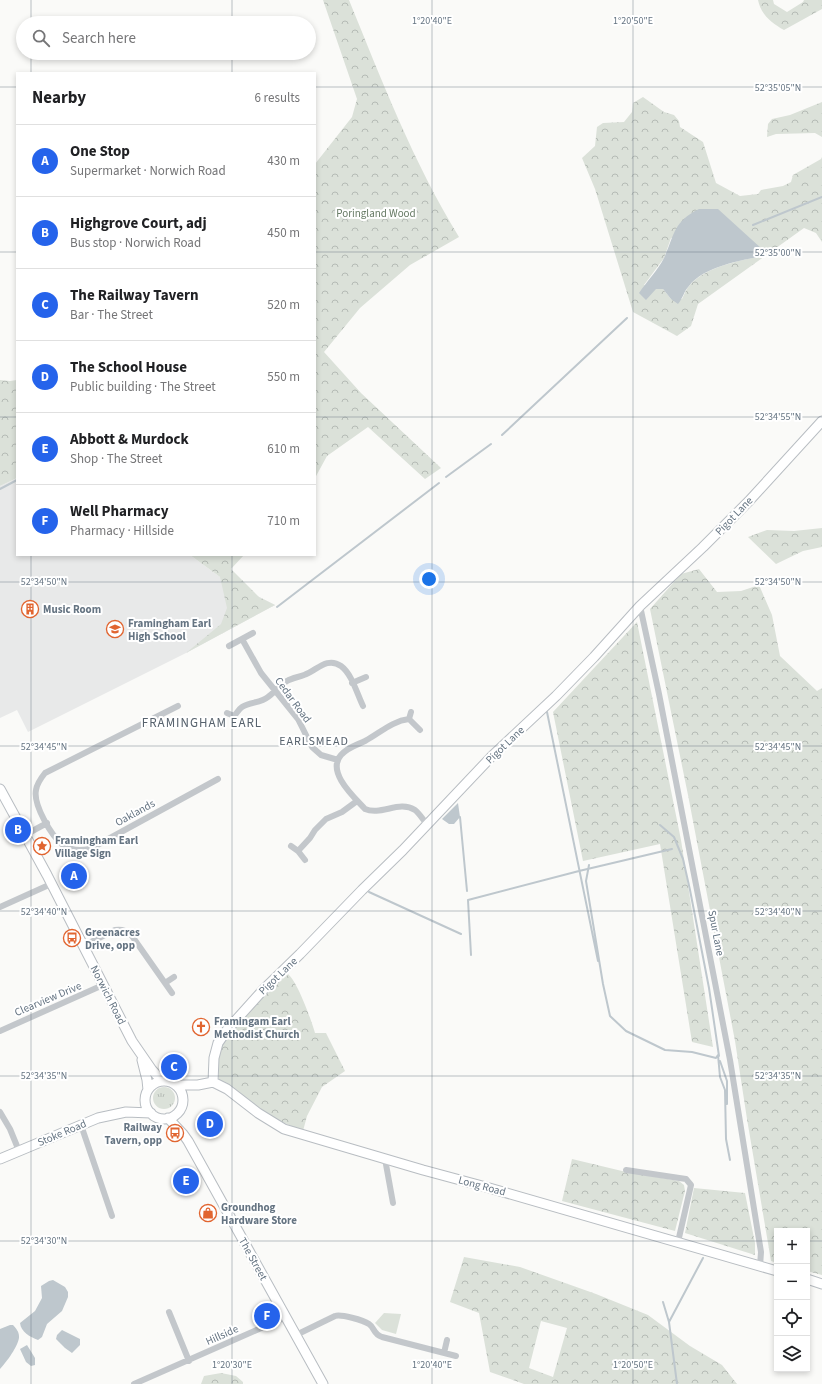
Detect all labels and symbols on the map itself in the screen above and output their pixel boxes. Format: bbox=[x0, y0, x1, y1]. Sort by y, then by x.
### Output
text: 1°20'40"E bbox=[412, 14, 452, 28]
text: 1°20'50"E bbox=[613, 14, 653, 28]
text: 52°35'05"N bbox=[755, 81, 801, 95]
park label: Poringland Wood bbox=[336, 206, 416, 221]
text: 52°35'00"N bbox=[755, 246, 801, 260]
text: 52°34'55"N bbox=[755, 410, 801, 424]
street label: Pigot Lane bbox=[712, 493, 757, 539]
your location bbox=[419, 569, 439, 589]
text: 52°34'50"N bbox=[21, 575, 67, 589]
text: 52°34'50"N bbox=[755, 575, 801, 589]
building icon: Music Room bbox=[20, 599, 40, 619]
place label: Music Room bbox=[43, 602, 101, 617]
place label: Framingham Earl High School bbox=[128, 616, 212, 644]
school or university icon: Framingham Earl High School bbox=[105, 619, 125, 639]
street label: Cedar Road bbox=[271, 674, 315, 726]
district label: FRAMINGHAM EARL bbox=[142, 714, 262, 732]
street label: Pigot Lane bbox=[482, 722, 528, 767]
district label: EARLSMEAD bbox=[279, 733, 349, 750]
text: 52°34'45"N bbox=[21, 740, 67, 754]
text: 52°34'45"N bbox=[755, 740, 801, 754]
street label: Oaklands bbox=[112, 796, 158, 830]
pin: B bbox=[5, 815, 31, 845]
place label: Framingham Earl Village Sign bbox=[54, 833, 139, 861]
place icon: Framingham Earl Village Sign bbox=[32, 836, 52, 856]
pin: A bbox=[61, 861, 87, 891]
text: 52°34'40"N bbox=[21, 905, 67, 919]
text: 52°34'40"N bbox=[755, 905, 801, 919]
street label: Spur Lane bbox=[704, 909, 728, 958]
place label: Greenacres Drive, opp bbox=[85, 925, 140, 953]
bus stop icon: Greenacres Drive, opp bbox=[62, 928, 82, 948]
street label: Pigot Lane bbox=[255, 953, 301, 998]
street label: Norwich Road bbox=[87, 963, 129, 1027]
street label: Clearview Drive bbox=[12, 978, 84, 1020]
place label: Framingam Earl Methodist Church bbox=[214, 1014, 300, 1042]
church icon: Framingam Earl Methodist Church bbox=[191, 1017, 211, 1037]
pin: C bbox=[161, 1052, 187, 1082]
text: 52°34'35"N bbox=[21, 1069, 67, 1083]
text: 52°34'35"N bbox=[755, 1069, 801, 1083]
pin: D bbox=[197, 1109, 223, 1139]
street label: Stoke Road bbox=[35, 1116, 89, 1150]
place label: Railway Tavern, opp bbox=[105, 1120, 162, 1148]
bus stop icon: Railway Tavern, opp bbox=[165, 1123, 185, 1143]
pin: E bbox=[173, 1166, 199, 1196]
street label: Long Road bbox=[457, 1172, 507, 1200]
place label: Groundhog Hardware Store bbox=[221, 1200, 297, 1228]
shop icon: Groundhog Hardware Store bbox=[198, 1203, 218, 1223]
text: 52°34'30"N bbox=[21, 1234, 67, 1248]
street label: The Street bbox=[235, 1235, 271, 1283]
pin: F bbox=[254, 1301, 280, 1331]
street label: Hillside bbox=[203, 1321, 241, 1349]
text: 1°20'30"E bbox=[212, 1358, 252, 1372]
text: 1°20'40"E bbox=[412, 1358, 452, 1372]
text: 1°20'50"E bbox=[613, 1358, 653, 1372]

